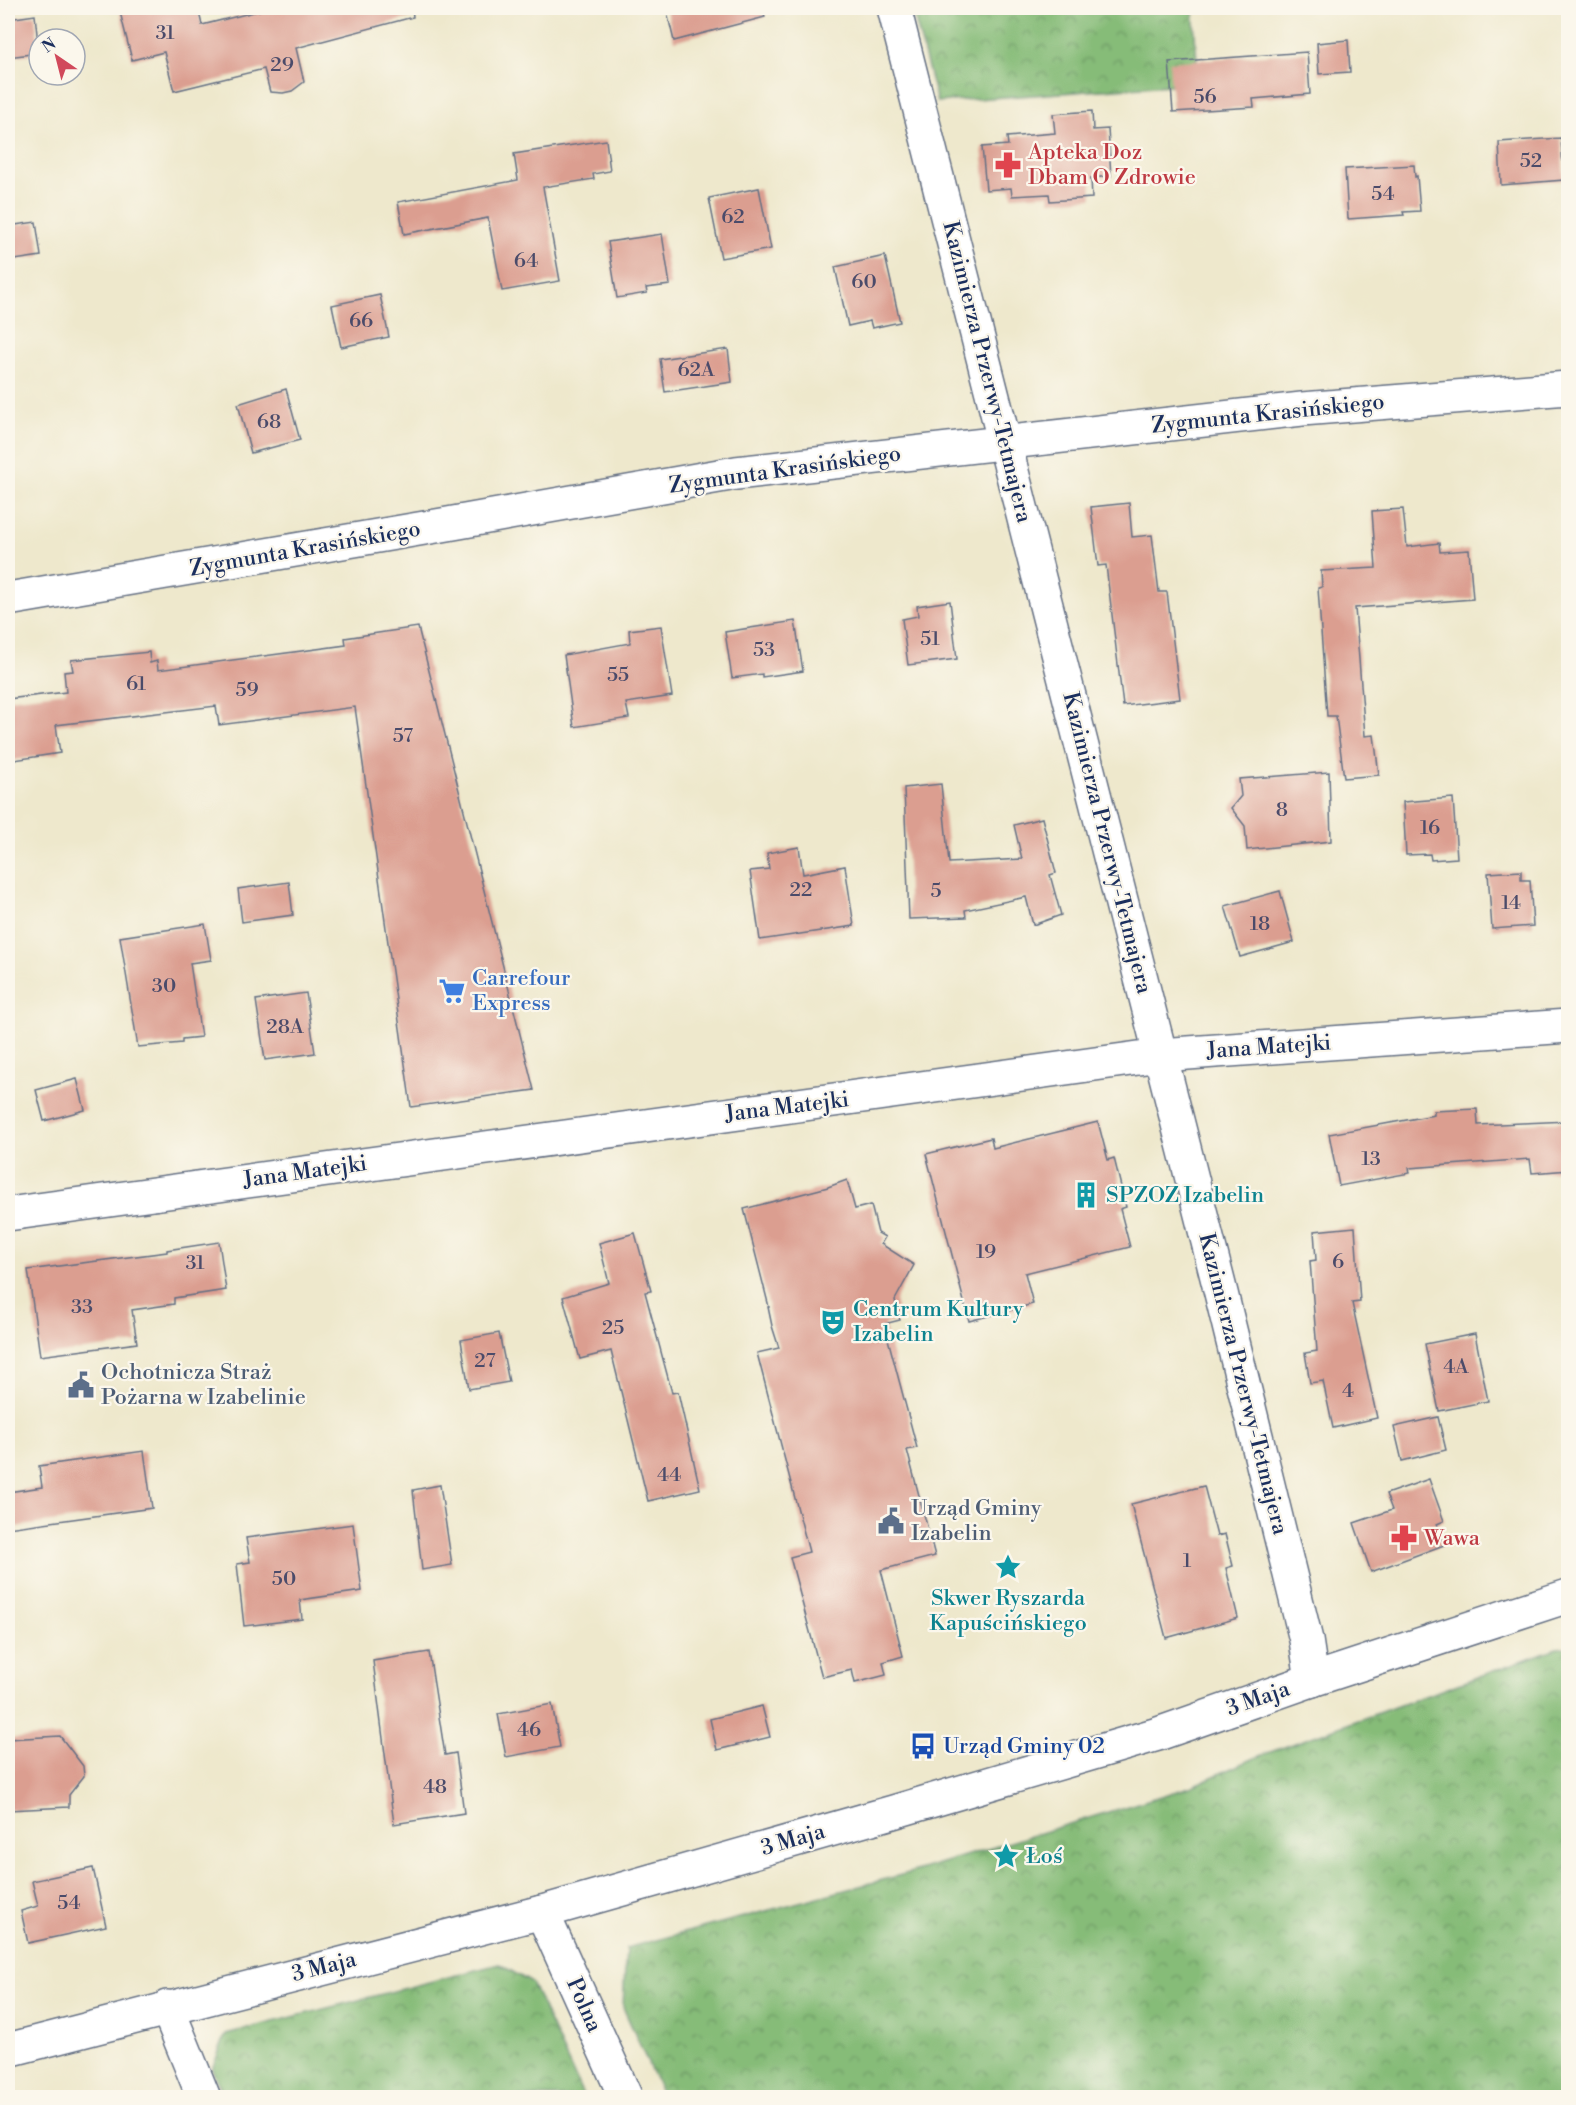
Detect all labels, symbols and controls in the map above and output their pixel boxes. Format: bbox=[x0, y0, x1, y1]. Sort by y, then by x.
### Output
house number: 31 bbox=[155, 21, 175, 46]
north arrow bbox=[27, 27, 87, 87]
text: N bbox=[38, 34, 60, 57]
house number: 29 bbox=[270, 53, 294, 78]
house number: 56 bbox=[1193, 85, 1217, 110]
place label: Apteka Doz Dbam O Zdrowie bbox=[1027, 139, 1196, 191]
house number: 52 bbox=[1520, 149, 1542, 174]
pharmacy icon: Apteka Doz Dbam O Zdrowie bbox=[993, 150, 1023, 180]
house number: 54 bbox=[1371, 182, 1395, 207]
house number: 62 bbox=[721, 205, 745, 230]
street label: Kazimierza Przerwy-Tetmajera bbox=[936, 219, 1038, 526]
house number: 64 bbox=[514, 249, 538, 274]
house number: 60 bbox=[851, 270, 877, 295]
house number: 66 bbox=[349, 309, 373, 334]
house number: 62A bbox=[677, 358, 716, 383]
street label: Zygmunta Krasińskiego bbox=[1150, 388, 1386, 440]
house number: 68 bbox=[257, 410, 281, 435]
street label: Zygmunta Krasińskiego bbox=[667, 440, 903, 500]
street label: Zygmunta Krasińskiego bbox=[187, 515, 423, 583]
house number: 51 bbox=[920, 627, 940, 652]
house number: 53 bbox=[753, 638, 775, 663]
house number: 55 bbox=[607, 663, 629, 688]
house number: 61 bbox=[126, 672, 146, 697]
house number: 59 bbox=[235, 678, 259, 703]
street label: Kazimierza Przerwy-Tetmajera bbox=[1056, 690, 1158, 997]
house number: 57 bbox=[393, 724, 413, 749]
house number: 8 bbox=[1276, 798, 1288, 823]
house number: 16 bbox=[1420, 816, 1440, 841]
house number: 22 bbox=[790, 878, 812, 903]
house number: 5 bbox=[930, 879, 942, 904]
house number: 14 bbox=[1501, 891, 1521, 916]
house number: 18 bbox=[1250, 912, 1270, 937]
place label: Carrefour Express bbox=[472, 965, 571, 1017]
house number: 30 bbox=[152, 974, 176, 999]
supermarket icon: Carrefour Express bbox=[437, 976, 467, 1006]
house number: 28A bbox=[266, 1015, 305, 1040]
street label: Jana Matejki bbox=[1205, 1029, 1332, 1065]
street label: Jana Matejki bbox=[723, 1086, 850, 1128]
house number: 13 bbox=[1361, 1147, 1381, 1172]
street label: Jana Matejki bbox=[240, 1150, 369, 1194]
building icon: SPZOZ Izabelin bbox=[1071, 1180, 1101, 1210]
place label: SPZOZ Izabelin bbox=[1106, 1182, 1264, 1209]
street label: Kazimierza Przerwy-Tetmajera bbox=[1192, 1231, 1294, 1538]
house number: 19 bbox=[976, 1240, 996, 1265]
house number: 6 bbox=[1332, 1250, 1344, 1275]
house number: 31 bbox=[185, 1251, 205, 1276]
house number: 33 bbox=[71, 1295, 93, 1320]
place label: Centrum Kultury Izabelin bbox=[853, 1296, 1024, 1348]
theatre icon: Centrum Kultury Izabelin bbox=[818, 1307, 848, 1337]
house number: 25 bbox=[602, 1316, 624, 1341]
house number: 27 bbox=[474, 1349, 496, 1374]
house number: 4A bbox=[1443, 1355, 1470, 1380]
place label: Ochotnicza Straż Pożarna w Izabelinie bbox=[101, 1359, 306, 1411]
public building icon: Ochotnicza Straż Pożarna w Izabelinie bbox=[66, 1370, 96, 1400]
house number: 4 bbox=[1342, 1379, 1354, 1404]
house number: 44 bbox=[657, 1463, 681, 1488]
place label: Urząd Gminy Izabelin bbox=[911, 1495, 1042, 1547]
public building icon: Urząd Gminy Izabelin bbox=[876, 1506, 906, 1536]
pharmacy icon: Wawa bbox=[1389, 1523, 1419, 1553]
place label: Wawa bbox=[1423, 1525, 1481, 1552]
house number: 1 bbox=[1183, 1549, 1192, 1574]
place icon: Skwer Ryszarda Kapuścińskiego bbox=[993, 1552, 1023, 1582]
house number: 50 bbox=[272, 1567, 296, 1592]
place label: Skwer Ryszarda Kapuścińskiego bbox=[929, 1585, 1087, 1637]
street label: 3 Maja bbox=[1223, 1675, 1294, 1722]
house number: 46 bbox=[517, 1718, 541, 1743]
bus stop icon: Urząd Gminy 02 bbox=[908, 1731, 938, 1761]
place label: Urząd Gminy 02 bbox=[943, 1733, 1105, 1760]
house number: 48 bbox=[423, 1775, 447, 1800]
street label: 3 Maja bbox=[758, 1818, 829, 1862]
place icon: Łoś bbox=[991, 1841, 1021, 1871]
place label: Łoś bbox=[1026, 1843, 1063, 1870]
house number: 54 bbox=[57, 1891, 81, 1916]
street label: 3 Maja bbox=[289, 1946, 360, 1988]
street label: Polna bbox=[560, 1974, 608, 2037]

